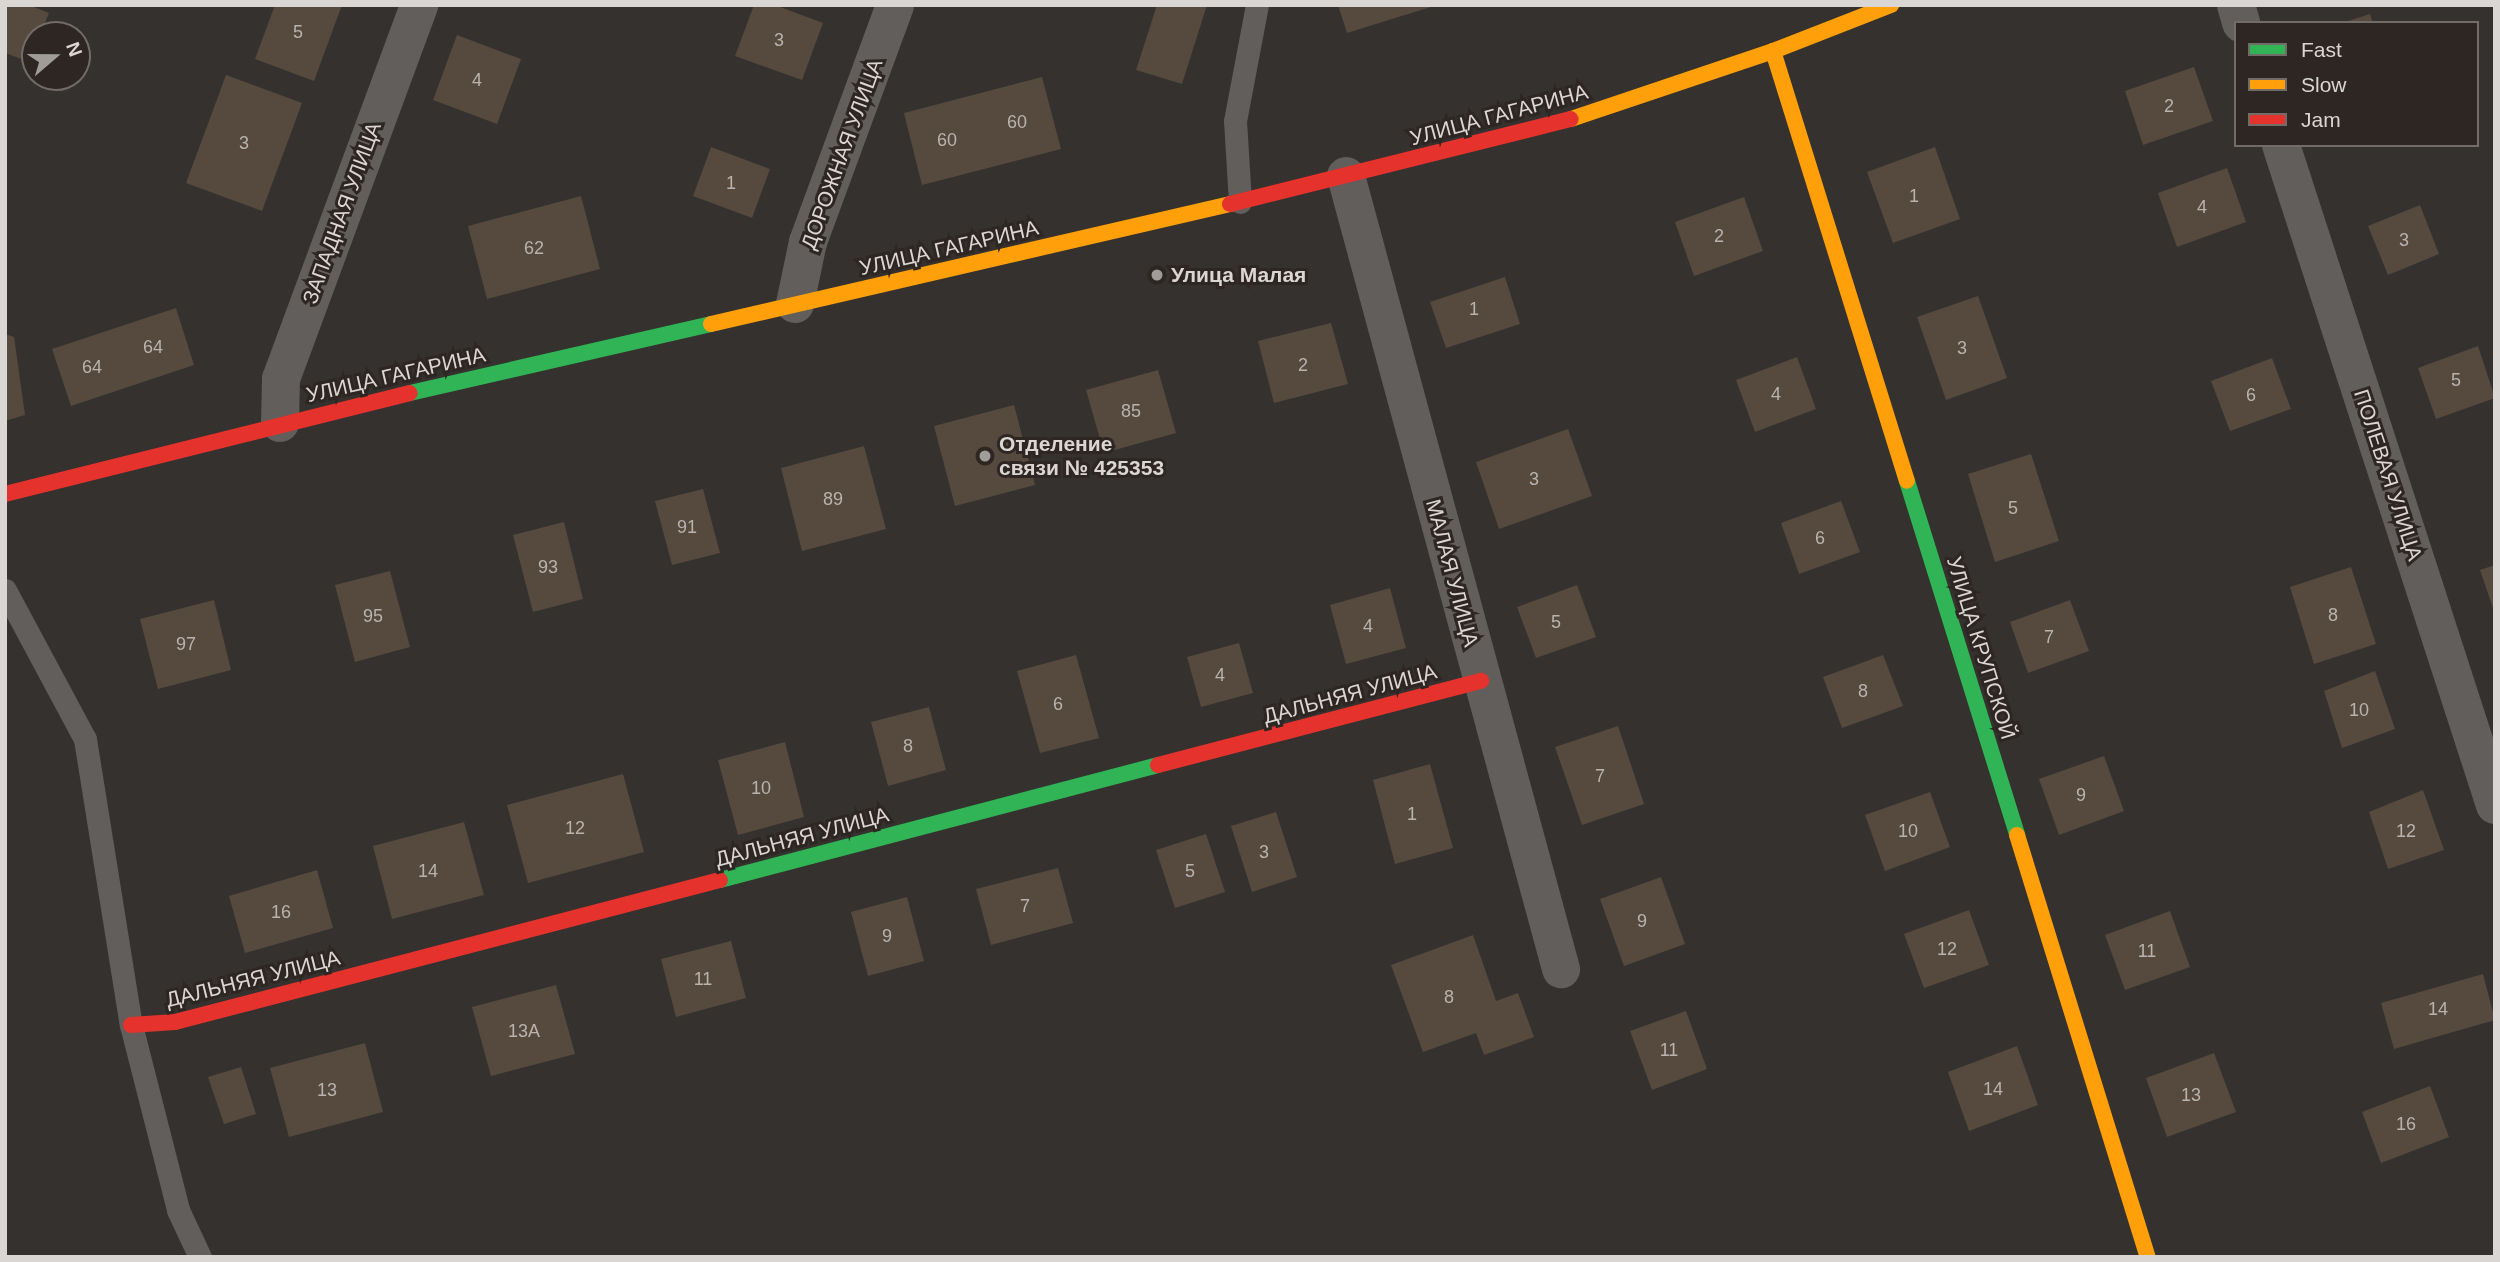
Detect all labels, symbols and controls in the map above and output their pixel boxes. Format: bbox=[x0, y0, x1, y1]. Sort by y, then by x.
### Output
north arrow bbox=[21, 21, 91, 91]
house number: 5 bbox=[293, 21, 303, 43]
legend bbox=[2234, 21, 2479, 147]
house number: 3 bbox=[774, 29, 784, 51]
text: Fast bbox=[2301, 38, 2342, 61]
text: N bbox=[62, 39, 87, 59]
street label: ДОРОЖНАЯ УЛИЦА bbox=[796, 55, 888, 253]
house number: 4 bbox=[472, 69, 482, 91]
text: Slow bbox=[2301, 73, 2347, 96]
street label: УЛИЦА ГАГАРИНА bbox=[1407, 79, 1591, 151]
house number: 2 bbox=[2164, 95, 2174, 117]
text: Jam bbox=[2301, 108, 2341, 131]
house number: 60 bbox=[1007, 111, 1027, 133]
street label: ЗАПАДНАЯ УЛИЦА bbox=[297, 119, 387, 307]
house number: 60 bbox=[937, 129, 957, 151]
house number: 3 bbox=[239, 132, 249, 154]
house number: 1 bbox=[726, 172, 736, 194]
house number: 1 bbox=[1909, 185, 1919, 207]
house number: 4 bbox=[2197, 196, 2207, 218]
street label: УЛИЦА ГАГАРИНА bbox=[857, 215, 1041, 281]
house number: 2 bbox=[1714, 225, 1724, 247]
house number: 3 bbox=[2399, 229, 2409, 251]
house number: 62 bbox=[524, 237, 544, 259]
place label: Улица Малая bbox=[1171, 262, 1306, 288]
marker: Улица Малая bbox=[1149, 267, 1165, 283]
house number: 1 bbox=[1469, 298, 1479, 320]
house number: 64 bbox=[143, 336, 163, 358]
house number: 3 bbox=[1957, 337, 1967, 359]
street label: УЛИЦА ГАГАРИНА bbox=[304, 342, 488, 408]
house number: 2 bbox=[1298, 354, 1308, 376]
house number: 64 bbox=[82, 356, 102, 378]
house number: 5 bbox=[2451, 369, 2461, 391]
house number: 4 bbox=[1771, 383, 1781, 405]
house number: 6 bbox=[2246, 384, 2256, 406]
street label: ПОЛЕВАЯ УЛИЦА bbox=[2348, 386, 2428, 564]
house number: 85 bbox=[1121, 400, 1141, 422]
place label: Отделение связи № 425353 bbox=[999, 431, 1164, 481]
marker: Отделение связи № 425353 bbox=[977, 448, 993, 464]
house number: 3 bbox=[1529, 468, 1539, 490]
house number: 89 bbox=[823, 488, 843, 510]
street label: МАЛАЯ УЛИЦА bbox=[1420, 496, 1484, 650]
house number: 5 bbox=[2008, 497, 2018, 519]
house number: 91 bbox=[677, 516, 697, 538]
house number: 6 bbox=[1815, 527, 1825, 549]
street label: УЛИЦА КРУПСКОЙ bbox=[1941, 554, 2021, 742]
house number: 93 bbox=[538, 556, 558, 578]
house number: 8 bbox=[2328, 604, 2338, 626]
house number: 95 bbox=[363, 605, 383, 627]
house number: 5 bbox=[1551, 611, 1561, 633]
house number: 4 bbox=[1363, 615, 1373, 637]
house number: 7 bbox=[2044, 626, 2054, 648]
house number: 97 bbox=[176, 633, 196, 655]
street label: ДАЛЬНЯЯ УЛИЦА bbox=[1260, 659, 1440, 729]
house number: 4 bbox=[1215, 664, 1225, 686]
house number: 8 bbox=[1858, 680, 1868, 702]
house number: 6 bbox=[1053, 693, 1063, 715]
house number: 10 bbox=[2349, 699, 2369, 721]
house number: 8 bbox=[903, 735, 913, 757]
house number: 7 bbox=[1595, 765, 1605, 787]
house number: 10 bbox=[751, 777, 771, 799]
house number: 9 bbox=[2076, 784, 2086, 806]
street label: ДАЛЬНЯЯ УЛИЦА bbox=[712, 802, 892, 872]
house number: 1 bbox=[1407, 803, 1417, 825]
house number: 12 bbox=[565, 817, 585, 839]
house number: 10 bbox=[1898, 820, 1918, 842]
house number: 12 bbox=[2396, 820, 2416, 842]
house number: 3 bbox=[1259, 841, 1269, 863]
house number: 14 bbox=[418, 860, 438, 882]
house number: 5 bbox=[1185, 860, 1195, 882]
house number: 7 bbox=[1020, 895, 1030, 917]
house number: 16 bbox=[271, 901, 291, 923]
house number: 9 bbox=[1637, 910, 1647, 932]
house number: 9 bbox=[882, 925, 892, 947]
house number: 12 bbox=[1937, 938, 1957, 960]
house number: 11 bbox=[2138, 940, 2156, 962]
street label: ДАЛЬНЯЯ УЛИЦА bbox=[163, 945, 343, 1013]
house number: 11 bbox=[694, 968, 712, 990]
house number: 8 bbox=[1444, 986, 1454, 1008]
house number: 14 bbox=[2428, 998, 2448, 1020]
house number: 13А bbox=[508, 1020, 540, 1042]
house number: 11 bbox=[1660, 1039, 1678, 1061]
house number: 14 bbox=[1983, 1078, 2003, 1100]
house number: 13 bbox=[317, 1079, 337, 1101]
house number: 13 bbox=[2181, 1084, 2201, 1106]
house number: 16 bbox=[2396, 1113, 2416, 1135]

